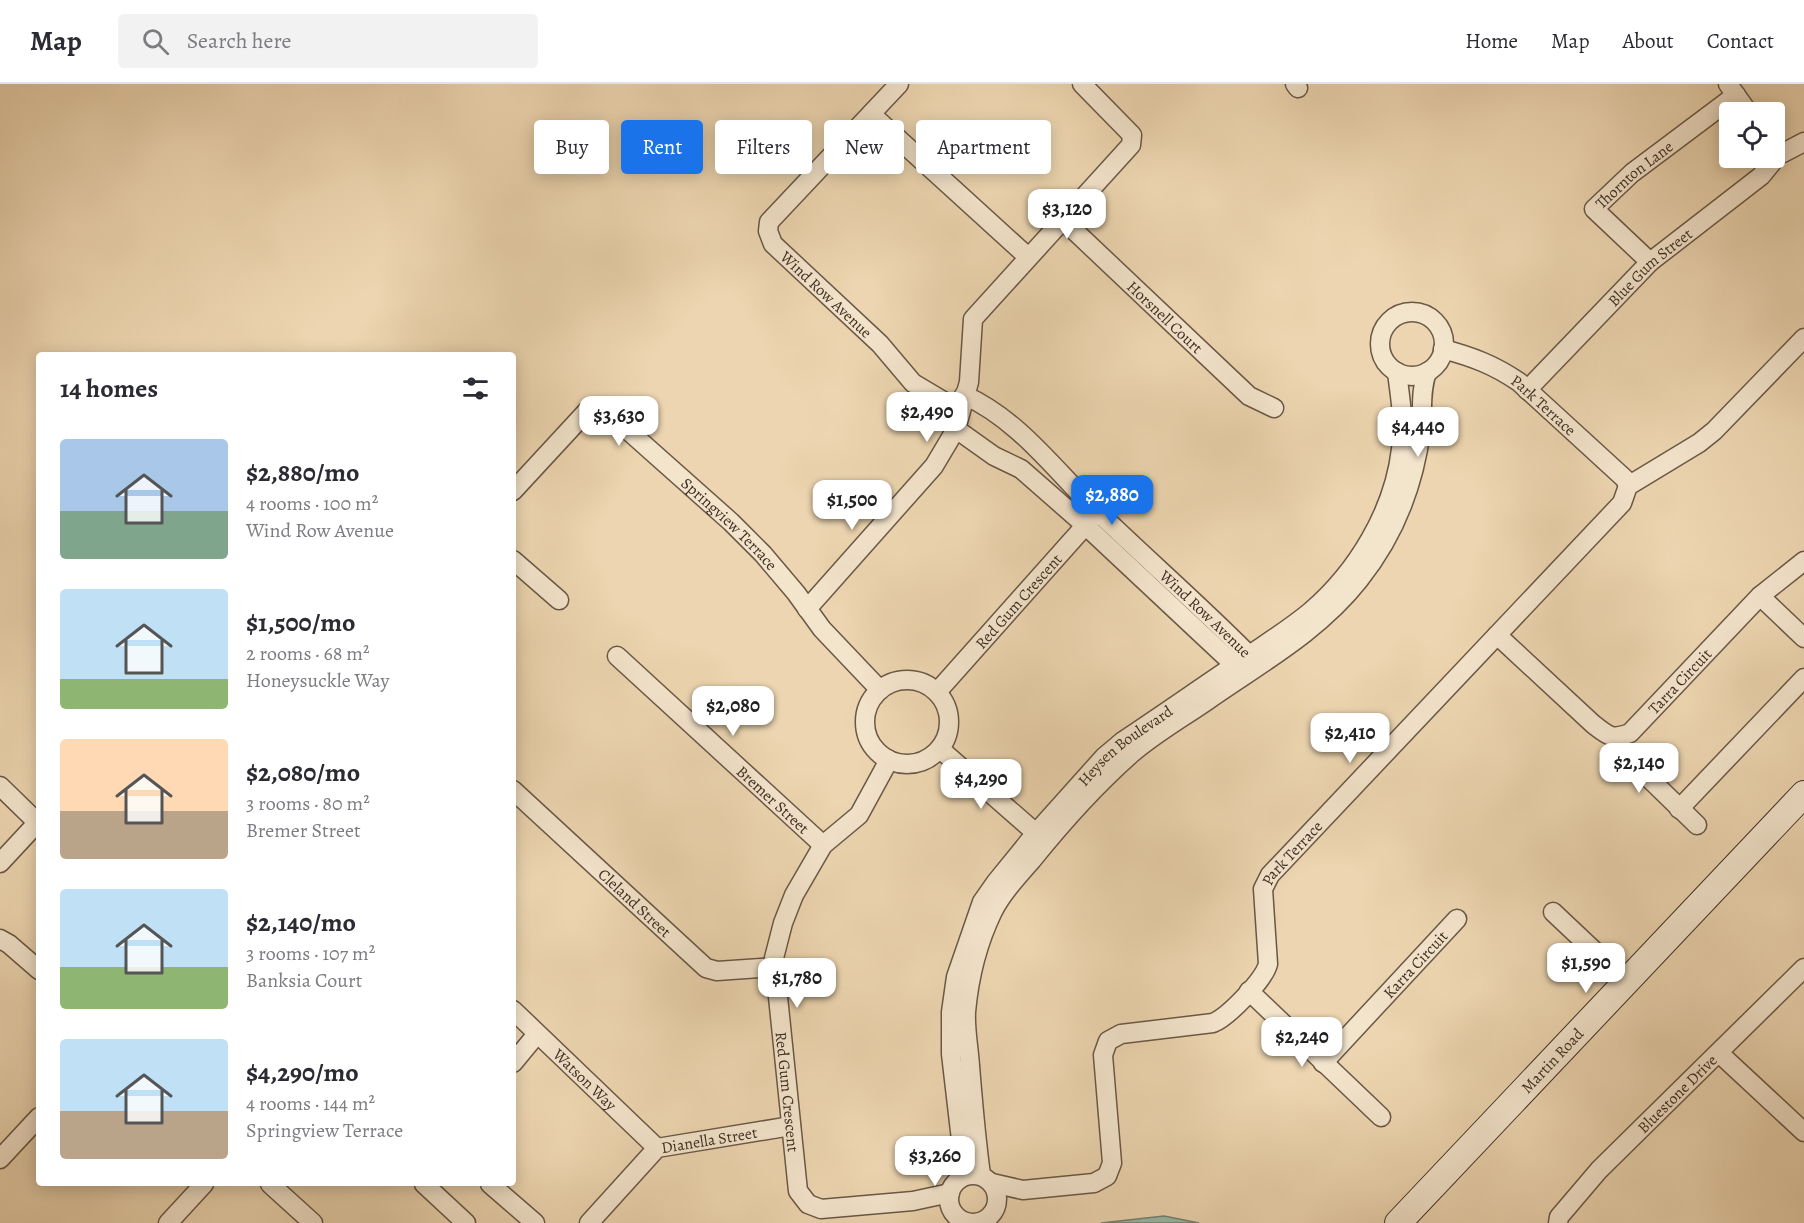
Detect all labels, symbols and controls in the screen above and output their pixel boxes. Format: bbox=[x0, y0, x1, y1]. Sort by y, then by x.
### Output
search box bbox=[118, 14, 538, 68]
text: Map bbox=[30, 22, 82, 60]
icon: search bbox=[139, 25, 172, 58]
text: Search here bbox=[187, 26, 291, 56]
text: Home bbox=[1465, 27, 1518, 55]
text: Map bbox=[1551, 27, 1589, 55]
text: About bbox=[1622, 27, 1674, 55]
text: Contact bbox=[1707, 27, 1774, 55]
map controls bbox=[1719, 102, 1785, 168]
button: locate bbox=[1719, 102, 1785, 168]
chip: Buy bbox=[534, 120, 609, 174]
chip: Rent bbox=[621, 120, 703, 174]
chip: Filters bbox=[715, 120, 812, 174]
chip: New bbox=[824, 120, 904, 174]
chip: Apartment bbox=[916, 120, 1051, 174]
street label: Thornton Lane bbox=[1591, 136, 1678, 214]
pin: $3,120 bbox=[1018, 189, 1116, 240]
text: $3,120 bbox=[1042, 195, 1092, 222]
street label: Blue Gum Street bbox=[1603, 223, 1697, 312]
street label: Wind Row Avenue bbox=[774, 246, 877, 343]
street label: Horsnell Court bbox=[1122, 276, 1207, 359]
street label: Park Terrace bbox=[1506, 370, 1581, 441]
text: 14 homes bbox=[60, 371, 158, 406]
icon: filters bbox=[459, 372, 492, 405]
pin: $2,490 bbox=[878, 392, 976, 443]
pin: $3,630 bbox=[570, 396, 668, 447]
text: $2,490 bbox=[900, 398, 954, 425]
text: $3,630 bbox=[593, 402, 645, 429]
pin: $4,440 bbox=[1369, 407, 1467, 458]
text: $4,440 bbox=[1392, 413, 1444, 440]
text: $2,880/mo bbox=[246, 455, 359, 490]
icon: home bbox=[108, 463, 180, 535]
street label: Springview Terrace bbox=[676, 473, 782, 575]
pin: $2,880 bbox=[1063, 475, 1161, 526]
pin: $1,500 bbox=[803, 480, 901, 531]
text: $2,880 bbox=[1085, 481, 1139, 508]
text: $1,500 bbox=[827, 486, 877, 513]
text: 4 rooms · 100 m² bbox=[246, 490, 378, 517]
text: Wind Row Avenue bbox=[246, 517, 394, 544]
street label: Red Gum Crescent bbox=[971, 549, 1067, 654]
street label: Wind Row Avenue bbox=[1154, 565, 1256, 663]
text: $1,500/mo bbox=[246, 605, 355, 640]
icon: home bbox=[108, 613, 180, 685]
text: 2 rooms · 68 m² bbox=[246, 640, 370, 667]
street label: Tarra Circuit bbox=[1643, 644, 1717, 719]
text: Honeysuckle Way bbox=[246, 667, 389, 694]
pin: $2,080 bbox=[684, 686, 782, 737]
text: $2,080 bbox=[706, 692, 760, 719]
street label: Heysen Boulevard bbox=[1073, 700, 1178, 791]
pin: $2,410 bbox=[1301, 713, 1399, 764]
text: $2,410 bbox=[1325, 719, 1375, 746]
pin: $2,140 bbox=[1590, 743, 1688, 794]
text: $2,140 bbox=[1614, 749, 1664, 776]
text: $2,080/mo bbox=[246, 755, 360, 790]
pin: $4,290 bbox=[932, 759, 1030, 810]
street label: Bremer Street bbox=[731, 761, 814, 839]
icon: home bbox=[108, 763, 180, 835]
text: $4,290 bbox=[954, 765, 1008, 792]
text: 3 rooms · 80 m² bbox=[246, 790, 370, 817]
street label: Park Terrace bbox=[1257, 816, 1328, 889]
text: Bremer Street bbox=[246, 817, 361, 844]
street label: Cleland Street bbox=[593, 864, 676, 943]
text: $2,140/mo bbox=[246, 905, 356, 940]
icon: home bbox=[108, 913, 180, 985]
street label: Karra Circuit bbox=[1379, 926, 1453, 1004]
text: 3 rooms · 107 m² bbox=[246, 940, 375, 967]
pin: $1,590 bbox=[1537, 943, 1635, 994]
text: $1,590 bbox=[1561, 949, 1611, 976]
pin: $1,780 bbox=[748, 958, 846, 1009]
text: $1,780 bbox=[772, 964, 822, 991]
text: Banksia Court bbox=[246, 967, 362, 994]
pin: $2,240 bbox=[1253, 1017, 1351, 1068]
text: $2,240 bbox=[1275, 1023, 1329, 1050]
street label: Martin Road bbox=[1516, 1023, 1589, 1098]
street label: Red Gum Crescent bbox=[770, 1031, 804, 1153]
street label: Watson Way bbox=[547, 1043, 622, 1116]
street label: Bluestone Drive bbox=[1633, 1050, 1722, 1138]
text: $4,290/mo bbox=[246, 1055, 359, 1090]
icon: home bbox=[108, 1063, 180, 1135]
text: 4 rooms · 144 m² bbox=[246, 1090, 375, 1117]
text: Springview Terrace bbox=[246, 1117, 403, 1144]
street label: Dianella Street bbox=[660, 1122, 759, 1159]
pin: $3,260 bbox=[886, 1136, 984, 1187]
text: $3,260 bbox=[909, 1142, 961, 1169]

